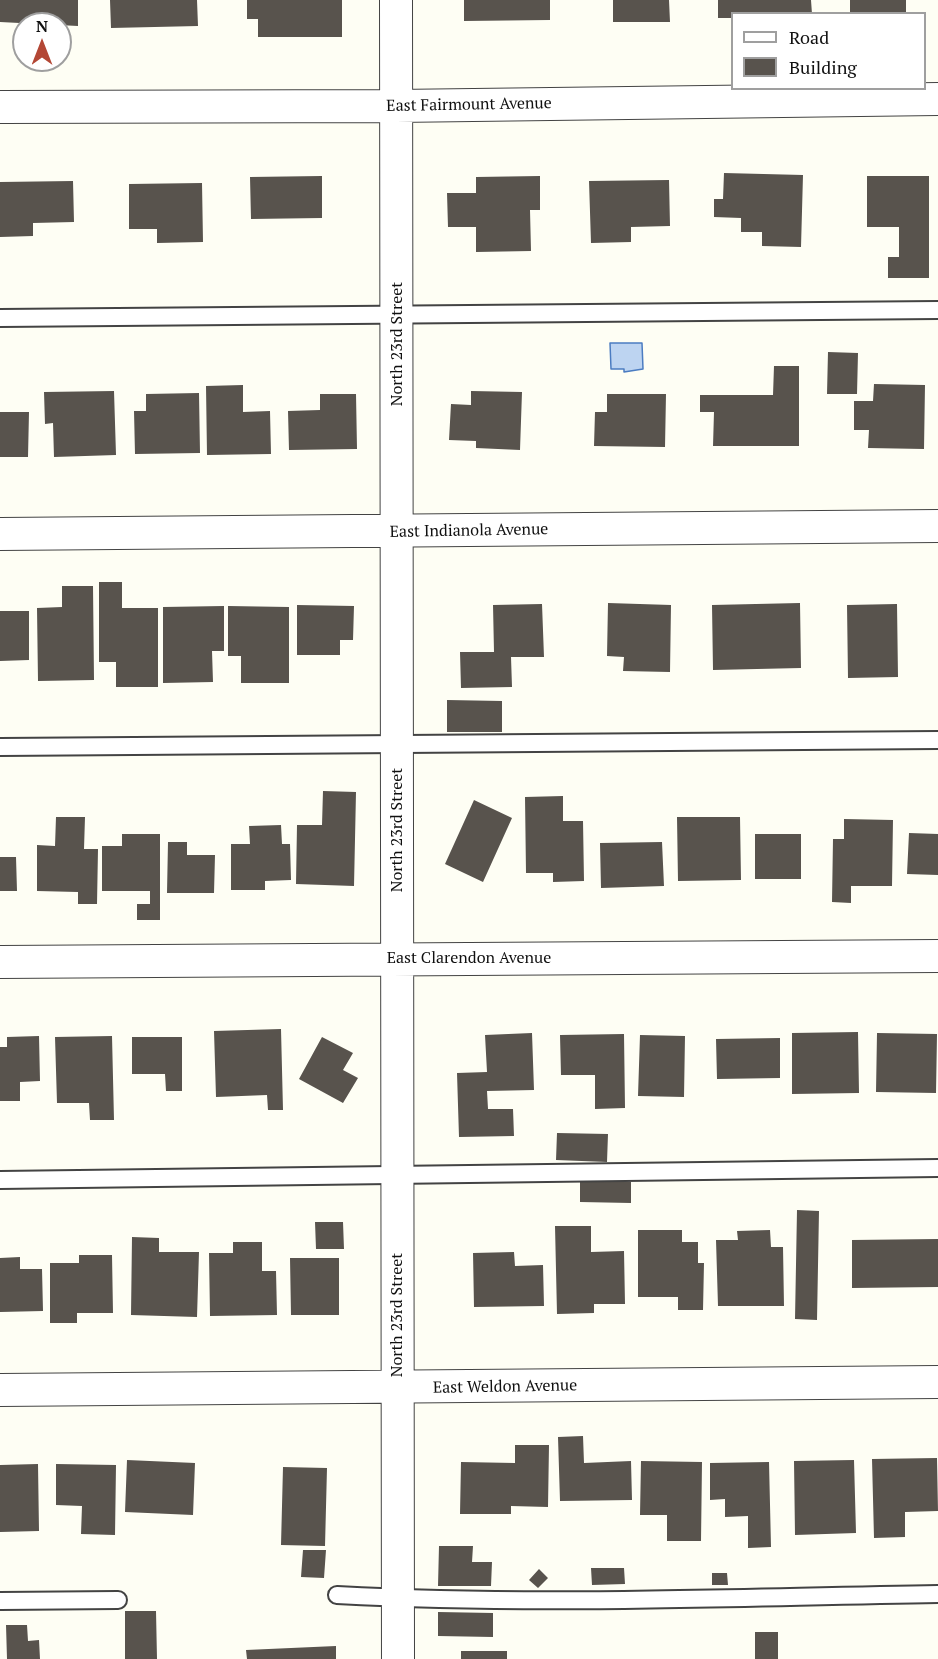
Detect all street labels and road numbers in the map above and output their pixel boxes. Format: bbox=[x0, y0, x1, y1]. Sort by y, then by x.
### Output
street label: East Fairmount Avenue bbox=[386, 94, 552, 116]
street label: North 23rd Street bbox=[387, 282, 407, 406]
street label: East Indianola Avenue bbox=[390, 520, 548, 542]
street label: North 23rd Street bbox=[387, 768, 407, 892]
street label: East Clarendon Avenue bbox=[387, 948, 551, 968]
street label: North 23rd Street bbox=[387, 1253, 407, 1377]
street label: East Weldon Avenue bbox=[433, 1376, 577, 1398]

